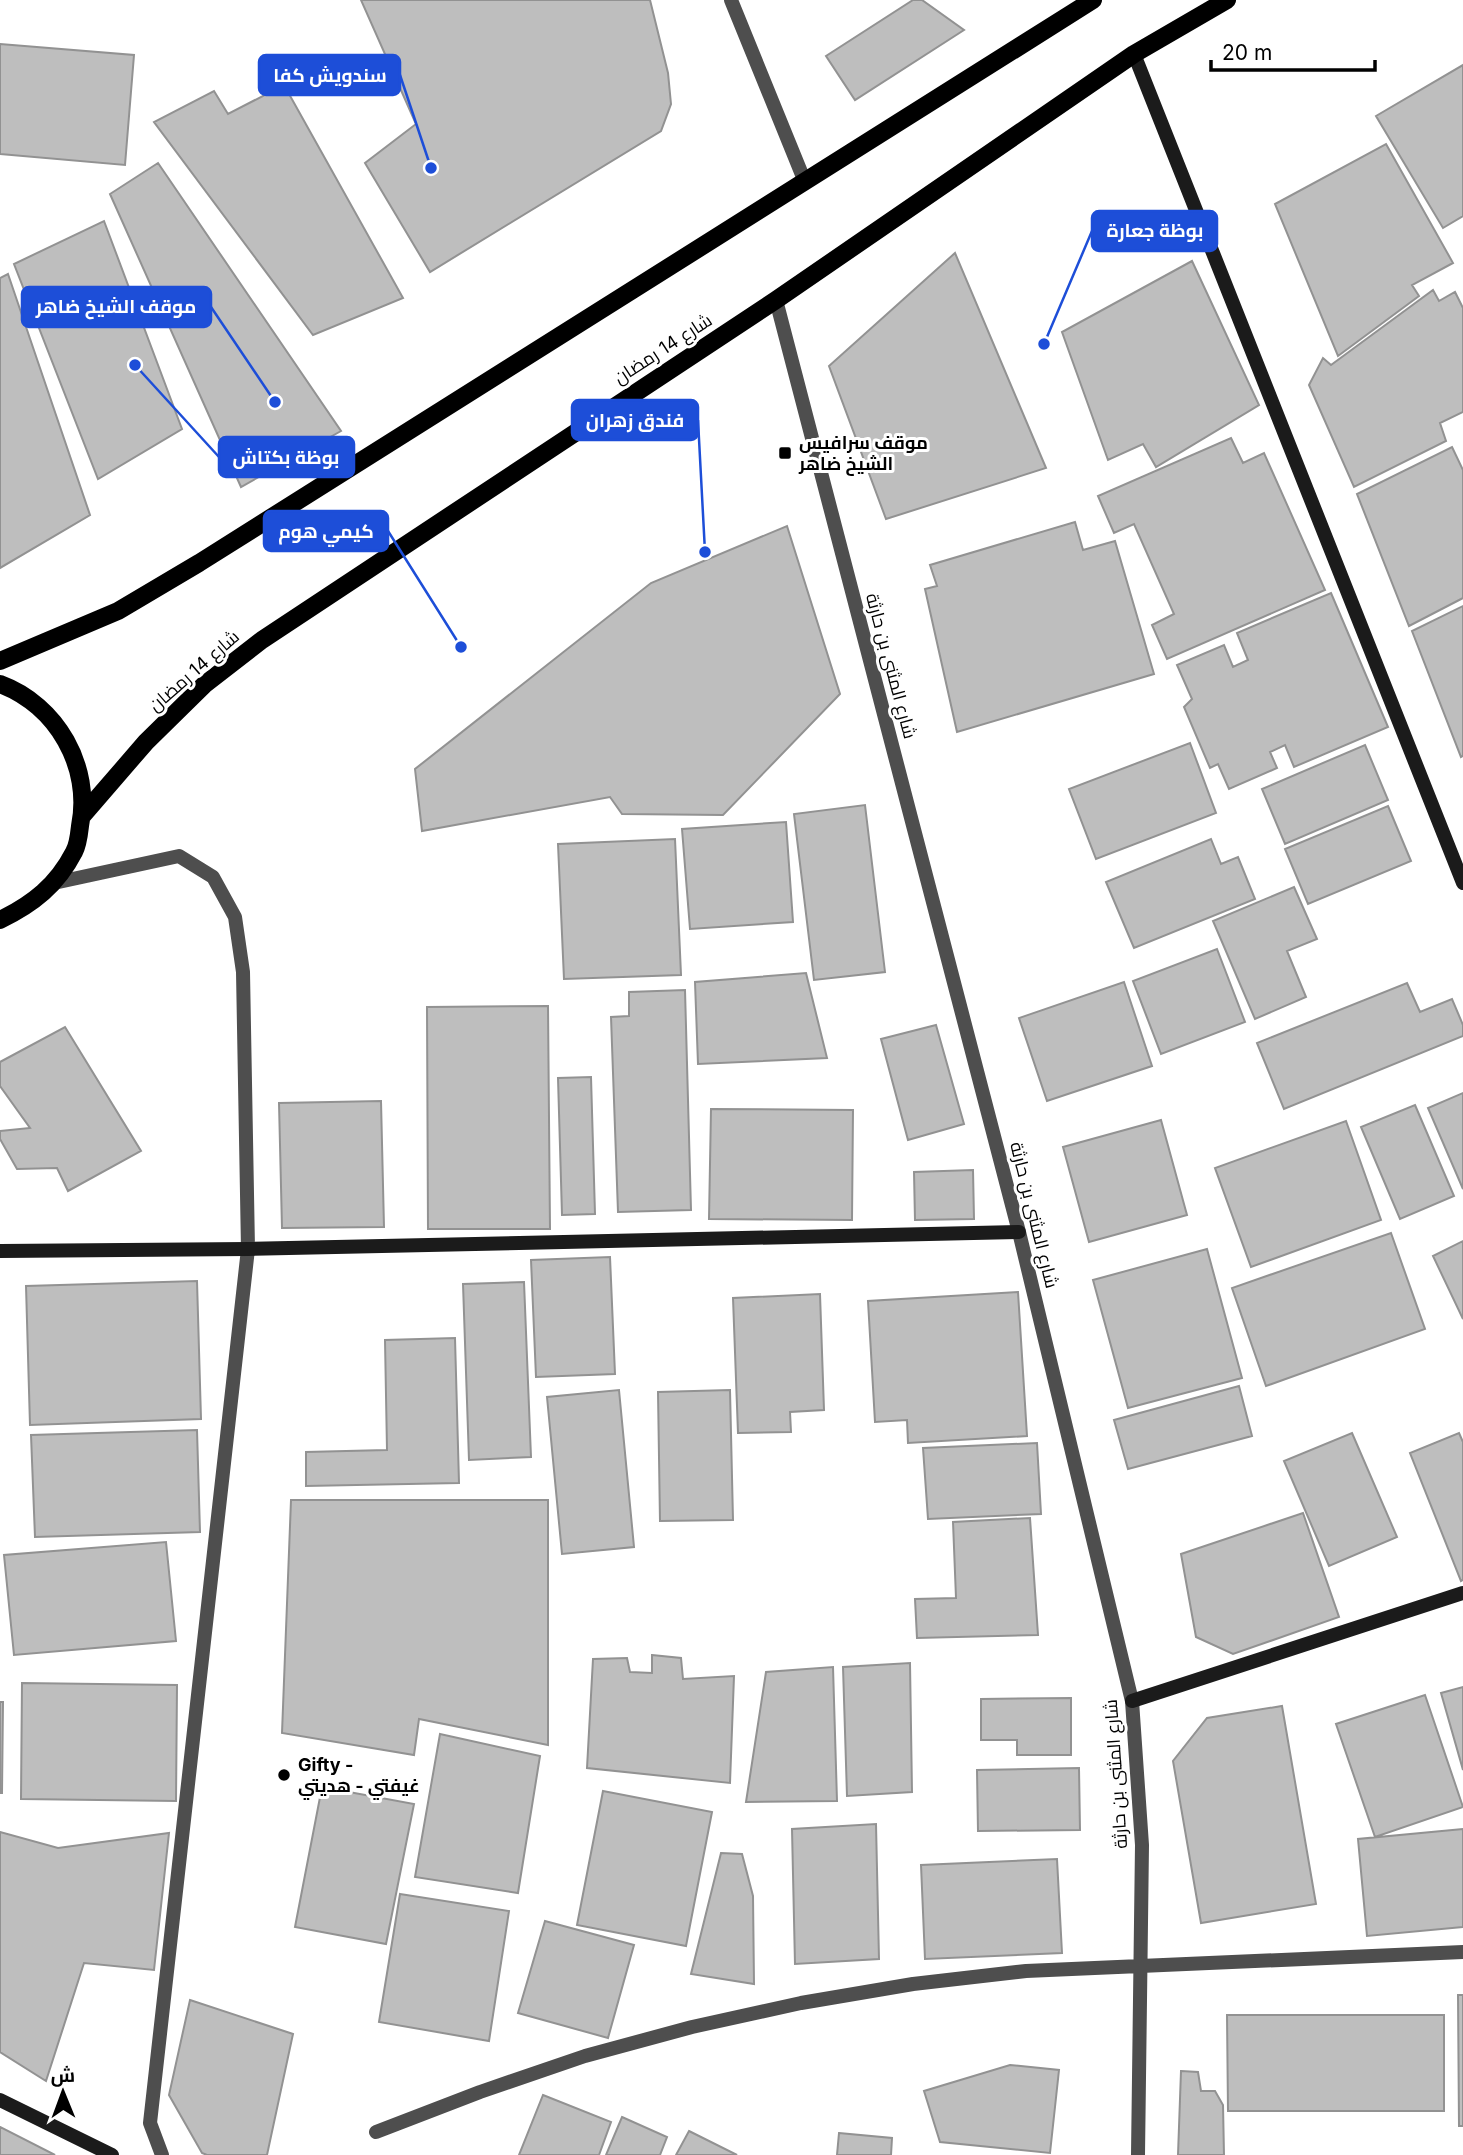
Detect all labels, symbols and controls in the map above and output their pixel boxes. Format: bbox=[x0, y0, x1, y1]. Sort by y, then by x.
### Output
scale bar bbox=[1211, 28, 1376, 72]
text: 20 m bbox=[1222, 40, 1272, 65]
callout: سندويش كفا bbox=[259, 55, 400, 95]
text: سندويش كفا bbox=[273, 64, 387, 87]
callout: بوظة جعارة bbox=[1092, 211, 1217, 251]
text: بوظة جعارة bbox=[1106, 219, 1204, 242]
callout: موقف الشيخ ضاهر bbox=[22, 287, 211, 327]
text: موقف الشيخ ضاهر bbox=[35, 295, 196, 320]
street label: شارع 14 رمضان bbox=[610, 309, 717, 390]
callout: فندق زهران bbox=[572, 400, 698, 440]
text: فندق زهران bbox=[586, 409, 684, 433]
place label: موقف سرافيس الشيخ ضاهر bbox=[798, 432, 928, 476]
callout: بوظة بكتاش bbox=[219, 437, 354, 477]
marker: موقف سرافيس الشيخ ضاهر bbox=[777, 445, 793, 461]
text: بوظة بكتاش bbox=[233, 446, 339, 469]
callout: كيمي هوم bbox=[264, 511, 388, 551]
text: كيمي هوم bbox=[278, 520, 374, 547]
street label: شارع المثنى بن حارثة bbox=[860, 591, 921, 742]
street label: شارع 14 رمضان bbox=[144, 626, 244, 717]
street label: شارع المثنى بن حارثة bbox=[1004, 1140, 1063, 1291]
street label: شارع المثنى بن حارثة bbox=[1100, 1698, 1133, 1850]
place label: Gifty - غيفتي - هديتي bbox=[298, 1754, 420, 1801]
marker: Gifty - غيفتي - هديتي bbox=[276, 1767, 292, 1783]
north arrow bbox=[28, 2057, 98, 2127]
text: ش bbox=[50, 2064, 75, 2087]

